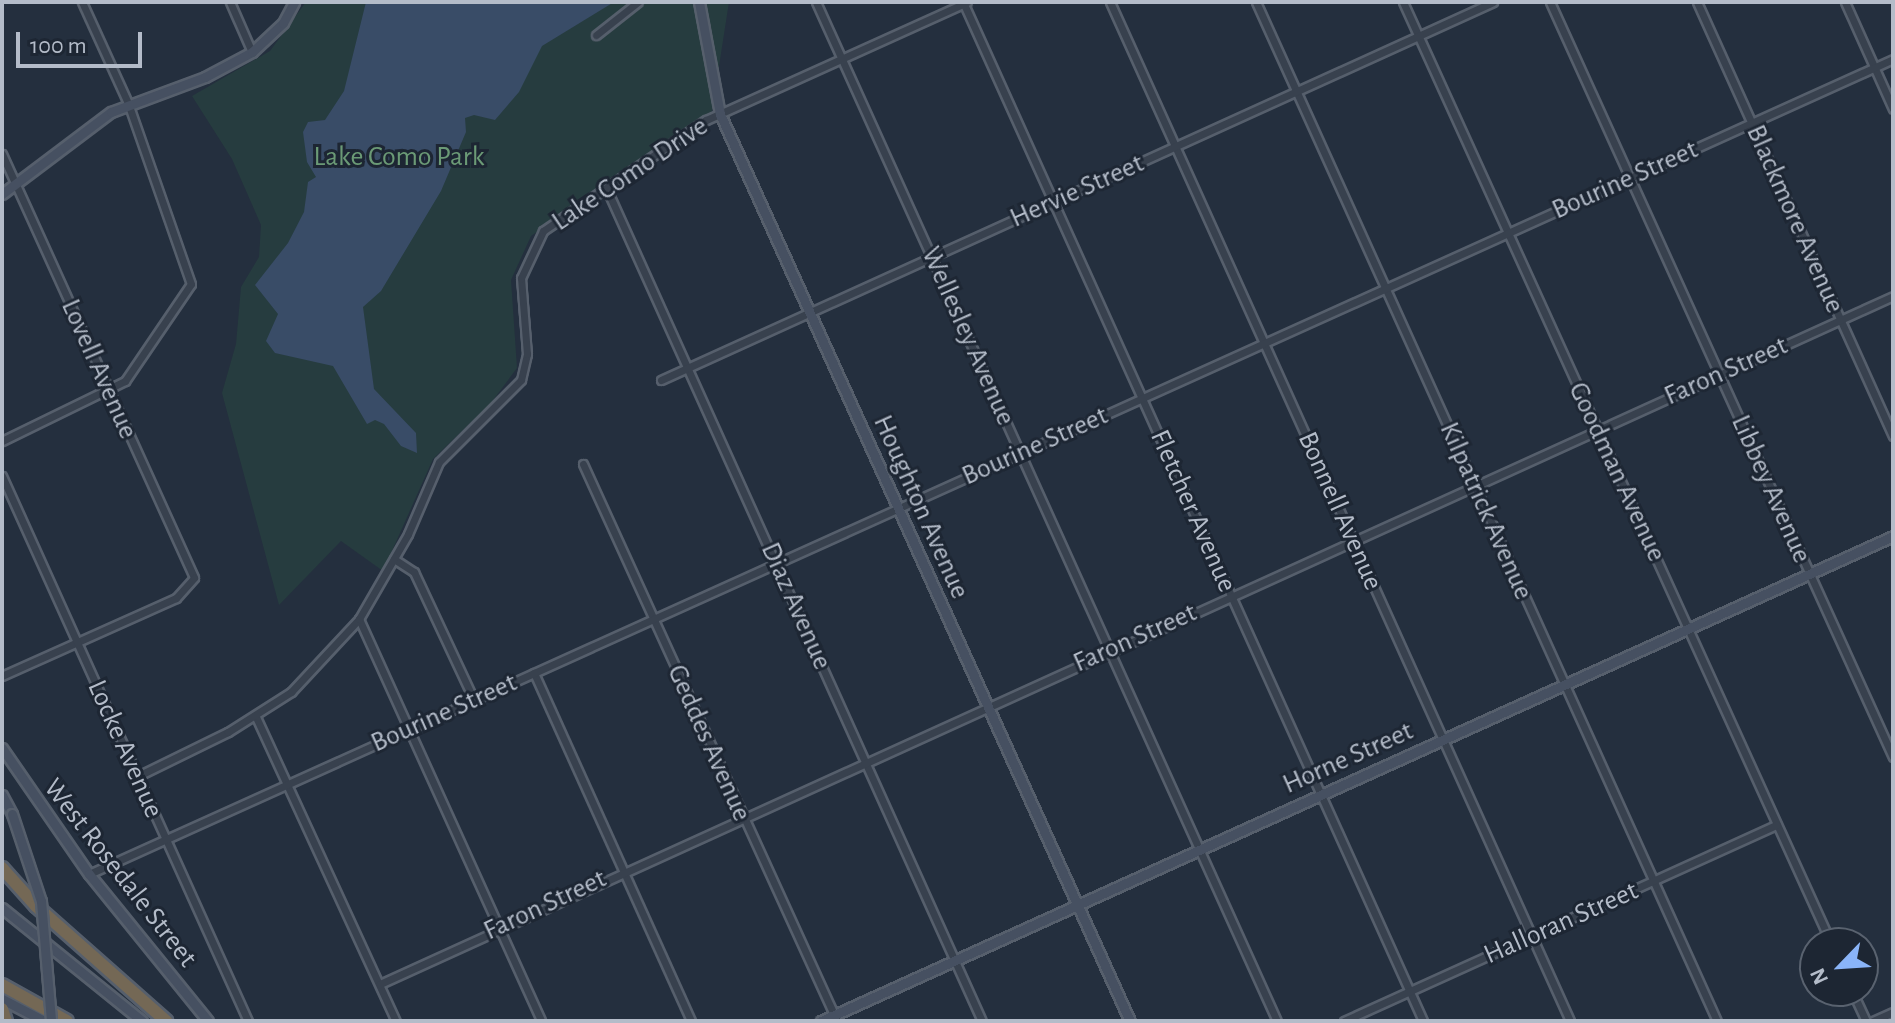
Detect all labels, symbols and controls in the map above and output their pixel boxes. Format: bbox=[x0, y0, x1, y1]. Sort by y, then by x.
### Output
scale bar bbox=[20, 16, 146, 66]
text: 100 m bbox=[30, 34, 87, 58]
street label: Lake Como Drive bbox=[546, 109, 714, 239]
street label: Blackmore Avenue bbox=[1738, 120, 1852, 318]
street label: Bourine Street bbox=[1547, 133, 1703, 227]
park label: Lake Como Park bbox=[314, 140, 484, 174]
street label: Hervie Street bbox=[1005, 147, 1149, 235]
street label: Wellesley Avenue bbox=[914, 242, 1022, 430]
street label: Lovell Avenue bbox=[53, 294, 145, 444]
street label: Faron Street bbox=[1659, 329, 1793, 413]
street label: Goodman Avenue bbox=[1561, 377, 1673, 567]
street label: Bourine Street bbox=[957, 399, 1113, 493]
street label: Houghton Avenue bbox=[865, 410, 977, 604]
street label: Libbey Avenue bbox=[1723, 410, 1819, 568]
street label: Kilpatrick Avenue bbox=[1432, 417, 1540, 605]
street label: Fletcher Avenue bbox=[1142, 425, 1244, 597]
street label: Bonnell Avenue bbox=[1290, 427, 1390, 595]
street label: Diaz Avenue bbox=[753, 537, 839, 675]
street label: Faron Street bbox=[1068, 596, 1202, 680]
street label: Geddes Avenue bbox=[660, 660, 758, 826]
street label: Bourine Street bbox=[366, 666, 522, 760]
street label: Locke Avenue bbox=[80, 675, 170, 823]
street label: Horne Street bbox=[1278, 714, 1418, 802]
street label: West Rosedale Street bbox=[36, 772, 204, 974]
street label: Faron Street bbox=[478, 862, 612, 948]
street label: Halloran Street bbox=[1479, 874, 1643, 972]
north arrow bbox=[1799, 927, 1879, 1007]
text: N bbox=[1806, 965, 1832, 988]

